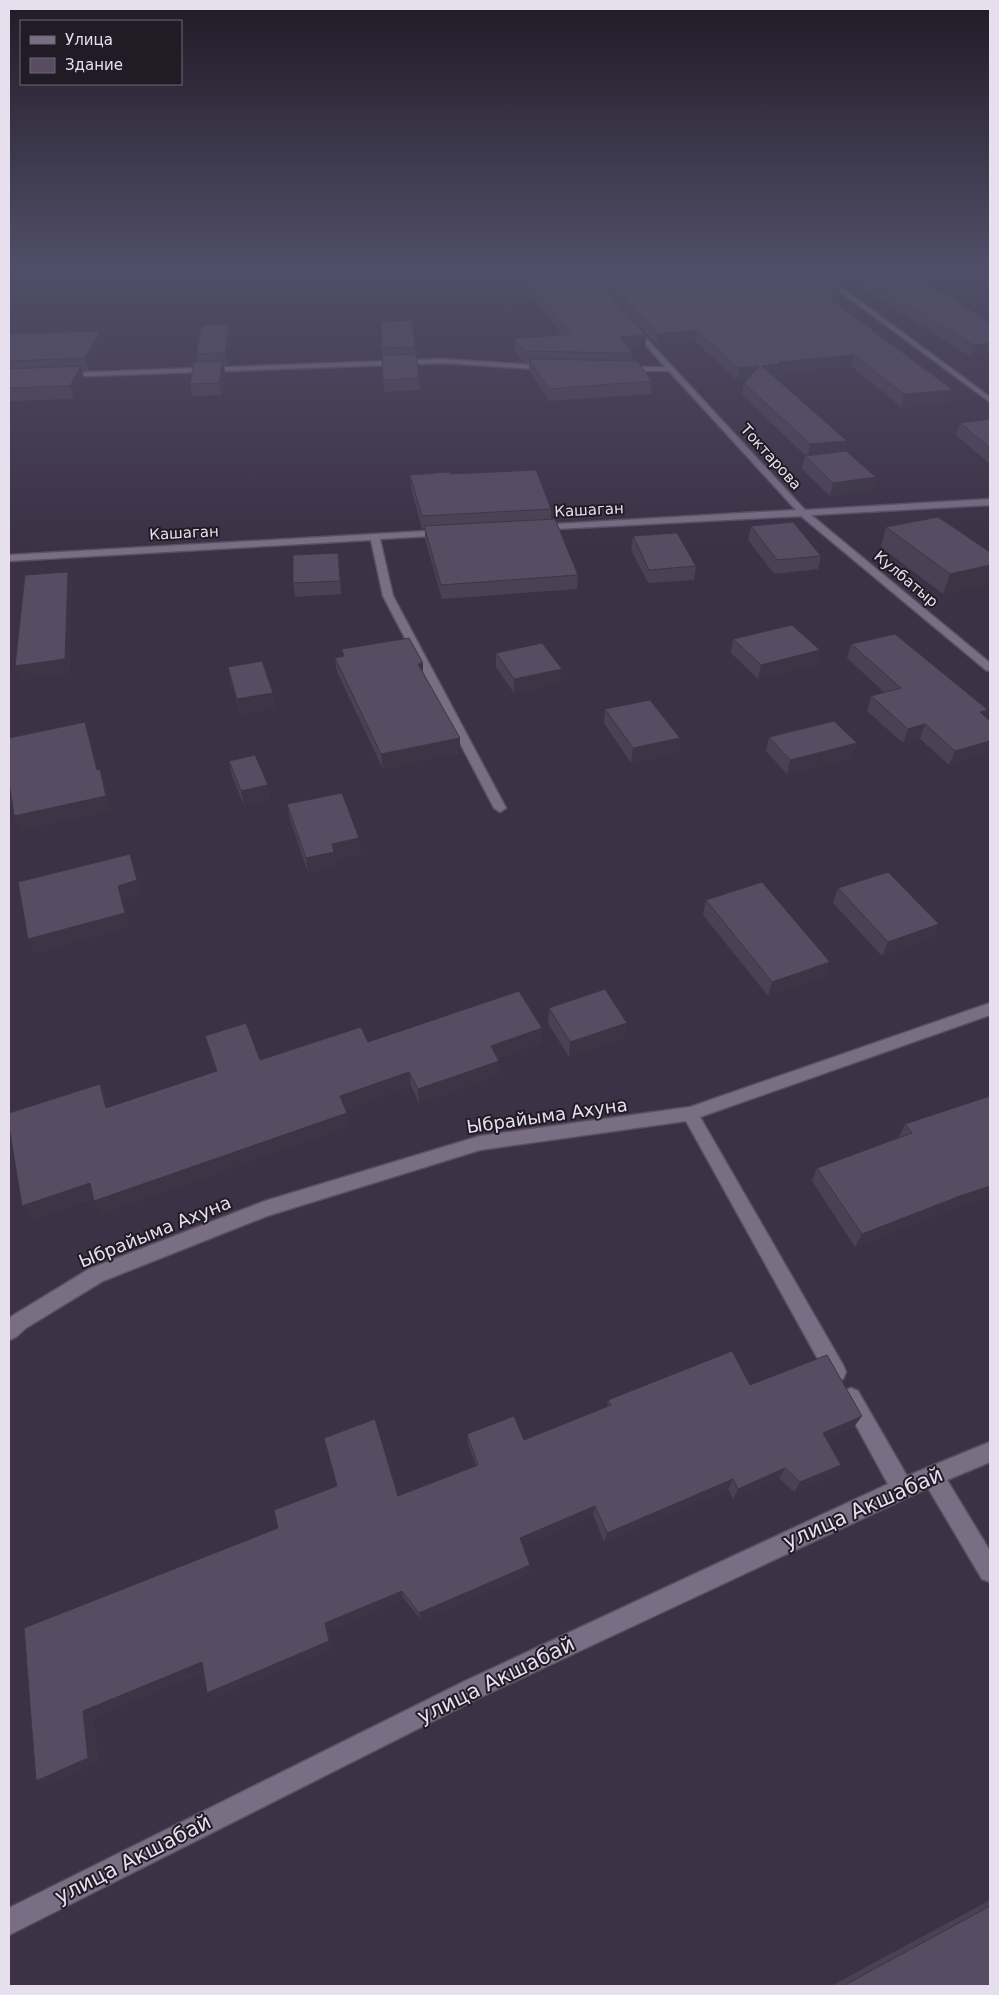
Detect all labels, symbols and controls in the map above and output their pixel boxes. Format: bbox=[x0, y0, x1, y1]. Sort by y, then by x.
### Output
legend bbox=[20, 20, 182, 85]
text: Улица bbox=[65, 31, 113, 49]
text: Здание bbox=[65, 56, 123, 74]
street label: Токтарова bbox=[736, 420, 805, 494]
street label: Кашаган bbox=[554, 499, 624, 521]
street label: Кашаган bbox=[149, 522, 219, 544]
street label: Кулбатыр bbox=[870, 547, 942, 611]
street label: Ыбрайыма Ахуна bbox=[465, 1094, 629, 1137]
street label: Ыбрайыма Ахуна bbox=[76, 1191, 234, 1272]
street label: улица Акшабай bbox=[780, 1462, 946, 1554]
street label: улица Акшабай bbox=[413, 1632, 579, 1728]
street label: улица Акшабай bbox=[51, 1809, 215, 1909]

